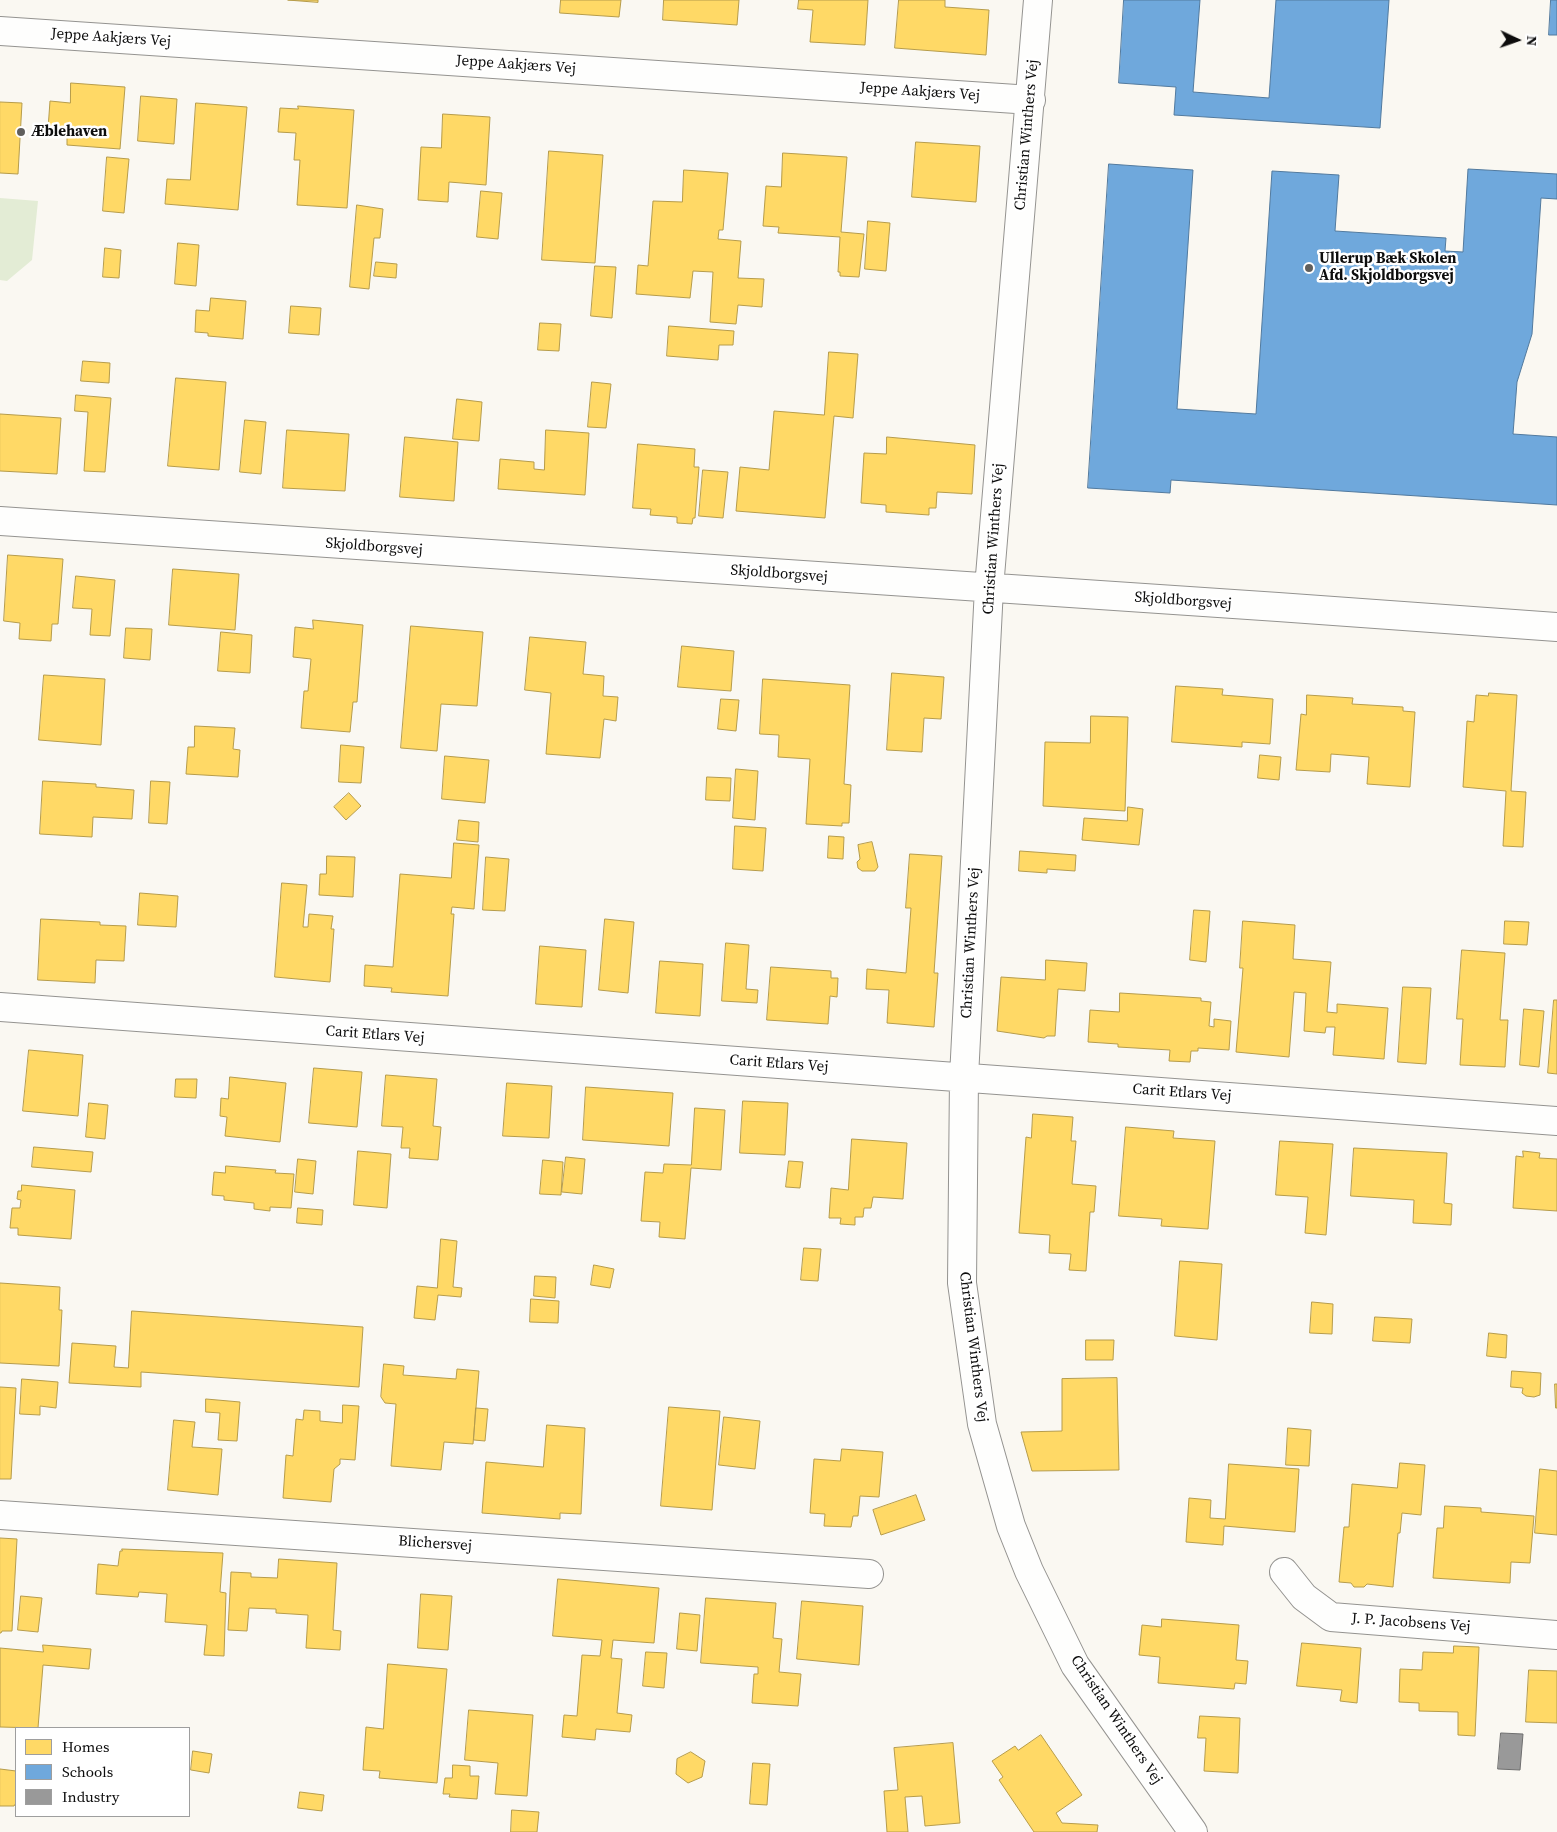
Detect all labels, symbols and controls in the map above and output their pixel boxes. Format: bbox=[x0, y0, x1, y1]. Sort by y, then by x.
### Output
north arrow bbox=[1492, 15, 1542, 65]
street label: Jeppe Aakjærs Vej bbox=[51, 25, 171, 51]
text: N bbox=[1522, 35, 1542, 46]
street label: Jeppe Aakjærs Vej bbox=[456, 52, 576, 78]
street label: Christian Winthers Vej bbox=[1011, 59, 1043, 211]
street label: Jeppe Aakjærs Vej bbox=[860, 79, 980, 105]
place label: Æblehaven bbox=[31, 123, 107, 141]
marker: Æblehaven bbox=[15, 126, 27, 138]
place label: Ullerup Bæk Skolen Afd. Skjoldborgsvej bbox=[1319, 250, 1456, 285]
marker: Ullerup Bæk Skolen Afd. Skjoldborgsvej bbox=[1303, 262, 1315, 274]
street label: Christian Winthers Vej bbox=[980, 463, 1008, 615]
street label: Skjoldborgsvej bbox=[325, 535, 423, 559]
street label: Skjoldborgsvej bbox=[730, 562, 828, 586]
street label: Skjoldborgsvej bbox=[1134, 589, 1232, 613]
street label: Christian Winthers Vej bbox=[958, 867, 984, 1019]
street label: Carit Etlars Vej bbox=[325, 1023, 425, 1047]
street label: Carit Etlars Vej bbox=[729, 1052, 829, 1076]
street label: Carit Etlars Vej bbox=[1132, 1081, 1232, 1105]
street label: Christian Winthers Vej bbox=[955, 1271, 991, 1423]
street label: Blichersvej bbox=[398, 1532, 472, 1556]
street label: J. P. Jacobsens Vej bbox=[1351, 1610, 1471, 1636]
street label: Christian Winthers Vej bbox=[1066, 1652, 1166, 1788]
legend bbox=[15, 1727, 190, 1817]
text: Homes bbox=[62, 1736, 109, 1757]
text: Schools bbox=[62, 1761, 113, 1782]
text: Industry bbox=[62, 1786, 119, 1807]

